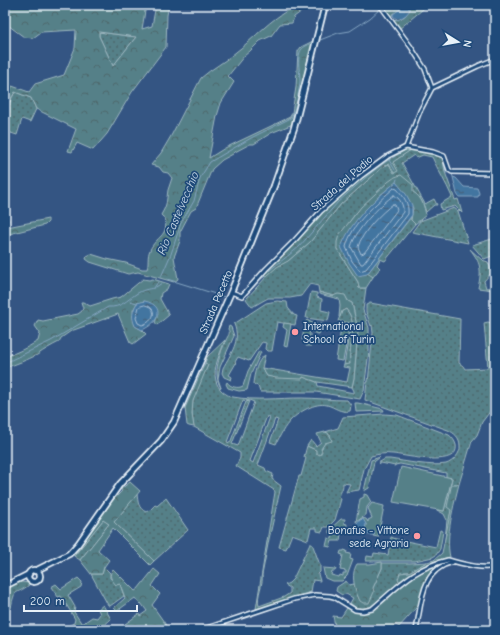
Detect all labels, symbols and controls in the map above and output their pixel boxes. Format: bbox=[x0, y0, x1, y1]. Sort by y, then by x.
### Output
north arrow bbox=[438, 22, 478, 62]
text: N bbox=[460, 39, 474, 49]
street label: Strada del Podio bbox=[309, 153, 376, 213]
water label: Rio Castelvecchio bbox=[154, 169, 202, 257]
street label: Strada Pecetto bbox=[197, 268, 235, 336]
place label: International School of Turin bbox=[303, 320, 375, 346]
marker: International School of Turin bbox=[290, 327, 300, 337]
place label: Bonafus - Vittone sede Agraria bbox=[328, 524, 409, 550]
marker: Bonafus - Vittone sede Agraria bbox=[412, 531, 422, 541]
scale bar bbox=[24, 587, 137, 613]
text: 200 m bbox=[30, 594, 65, 608]

